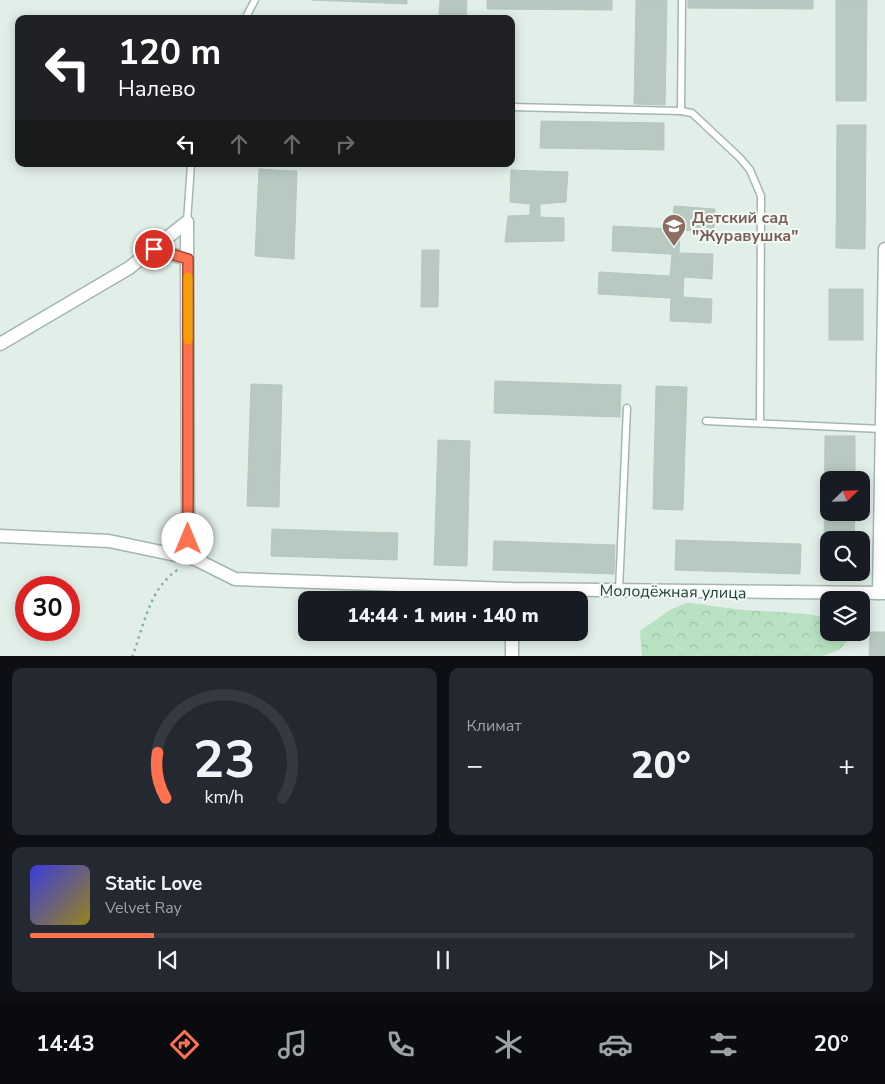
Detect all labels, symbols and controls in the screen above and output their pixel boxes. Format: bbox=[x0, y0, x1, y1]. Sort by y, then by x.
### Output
text: 120 m bbox=[118, 29, 221, 76]
icon: left bbox=[35, 35, 100, 100]
text: Налево bbox=[118, 74, 196, 104]
icon: left bbox=[172, 130, 200, 158]
icon: ahead bbox=[225, 130, 253, 158]
icon: ahead bbox=[278, 130, 306, 158]
icon: right bbox=[331, 130, 359, 158]
place label: Детский сад "Журавушка" bbox=[692, 207, 798, 247]
school or university icon: Детский сад "Журавушка" bbox=[661, 213, 687, 247]
pin bbox=[133, 228, 175, 270]
icon: arrive bbox=[140, 235, 168, 263]
north arrow bbox=[820, 471, 870, 521]
map controls bbox=[820, 471, 870, 641]
position arrow bbox=[161, 512, 213, 564]
button: search bbox=[820, 531, 870, 581]
speed limit sign: 30 bbox=[15, 576, 80, 641]
street label: Молодёжная улица bbox=[599, 580, 747, 604]
button: layers bbox=[820, 591, 870, 641]
text: 14:44 · 1 мин · 140 m bbox=[347, 603, 539, 629]
text: Климат bbox=[467, 715, 522, 737]
text: 23 bbox=[193, 724, 255, 795]
text: 20° bbox=[631, 740, 691, 791]
text: − bbox=[467, 747, 483, 785]
text: + bbox=[838, 747, 855, 785]
text: km/h bbox=[205, 785, 244, 809]
text: Static Love bbox=[105, 871, 202, 897]
text: Velvet Ray bbox=[105, 897, 182, 919]
icon: previous bbox=[154, 946, 182, 974]
icon: pause bbox=[429, 946, 457, 974]
icon: next bbox=[704, 946, 732, 974]
icon: directions bbox=[167, 1027, 202, 1062]
icon: music bbox=[275, 1027, 310, 1062]
icon: phone bbox=[383, 1027, 418, 1062]
icon: climate bbox=[491, 1027, 526, 1062]
icon: car bbox=[598, 1027, 633, 1062]
icon: filters bbox=[706, 1027, 741, 1062]
text: 14:43 bbox=[36, 1029, 95, 1059]
text: 20° bbox=[814, 1029, 849, 1059]

